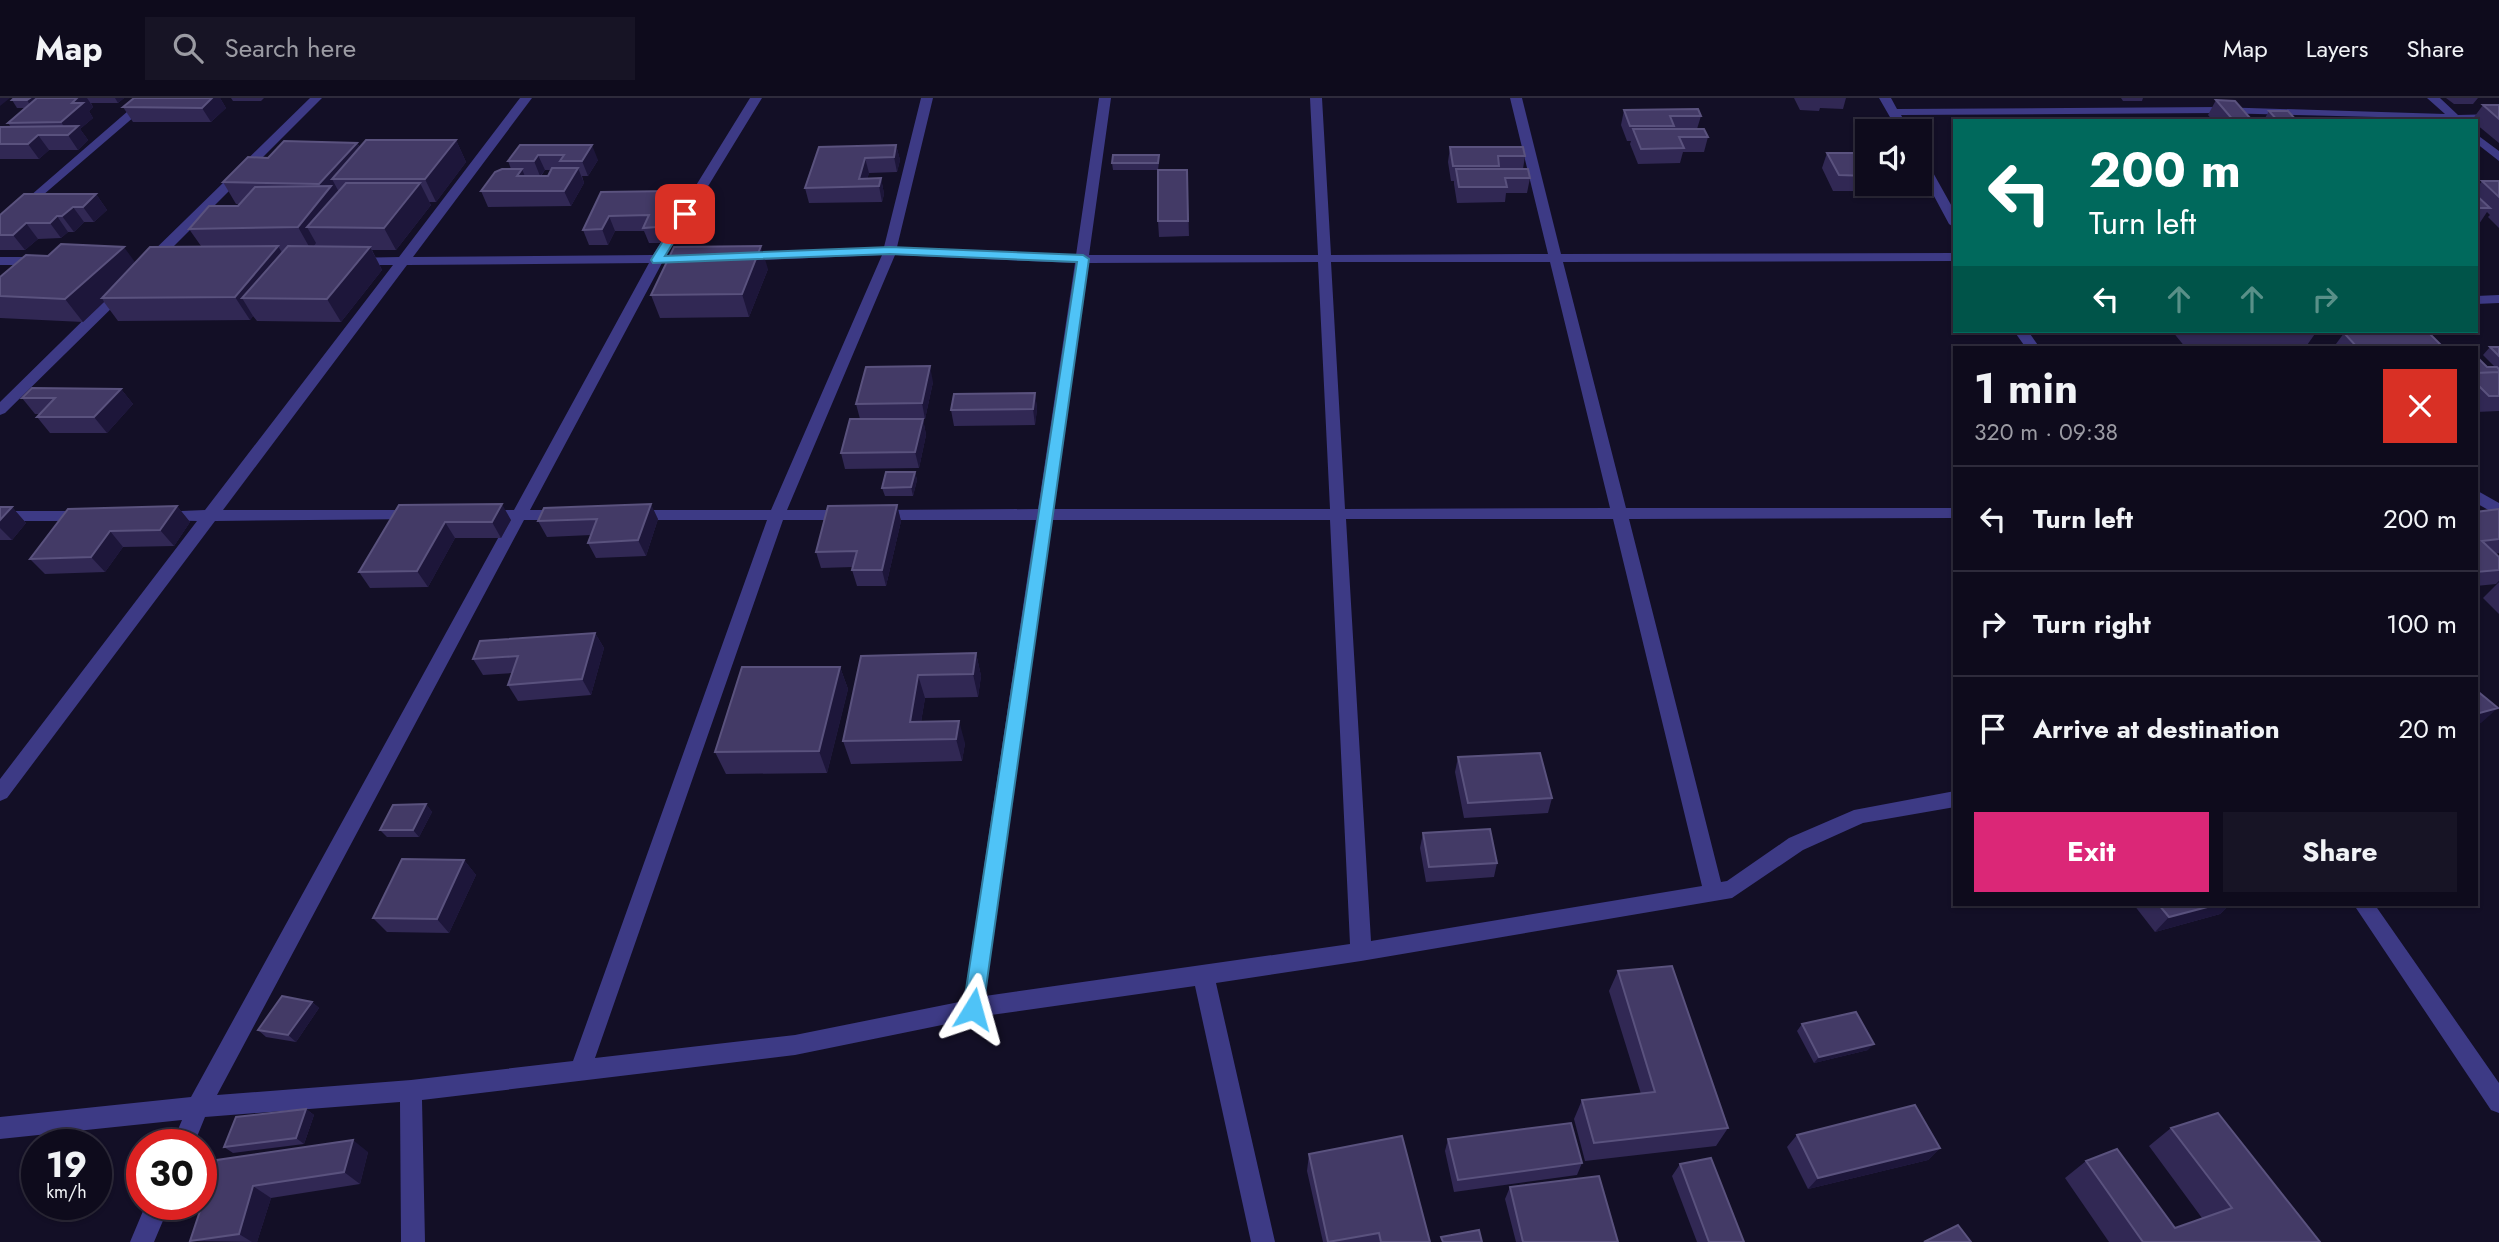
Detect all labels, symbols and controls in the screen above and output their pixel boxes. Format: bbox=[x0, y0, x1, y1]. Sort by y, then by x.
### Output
search box bbox=[145, 17, 635, 80]
text: Map bbox=[35, 25, 103, 72]
icon: search bbox=[169, 29, 207, 67]
text: Search here bbox=[225, 29, 356, 67]
text: Map bbox=[2223, 31, 2268, 66]
text: Layers bbox=[2306, 31, 2368, 66]
text: Share bbox=[2406, 31, 2464, 66]
map controls bbox=[1855, 119, 1932, 196]
button: sound bbox=[1855, 119, 1932, 196]
text: 200 m bbox=[2089, 135, 2241, 205]
icon: left bbox=[1974, 147, 2065, 238]
pin bbox=[655, 184, 715, 244]
icon: arrive bbox=[666, 195, 704, 233]
text: Turn left bbox=[2089, 200, 2196, 246]
icon: left bbox=[2087, 280, 2125, 318]
icon: ahead bbox=[2160, 280, 2198, 318]
icon: ahead bbox=[2233, 280, 2271, 318]
icon: right bbox=[2306, 280, 2344, 318]
text: 1 min bbox=[1974, 358, 2078, 419]
button: close bbox=[2383, 369, 2457, 443]
text: 320 m · 09:38 bbox=[1974, 415, 2118, 449]
icon: left bbox=[1974, 500, 2012, 538]
text: Turn left bbox=[2033, 500, 2133, 538]
text: 200 m bbox=[2383, 500, 2457, 538]
icon: right bbox=[1974, 605, 2012, 643]
text: Turn right bbox=[2033, 605, 2151, 643]
text: 100 m bbox=[2386, 605, 2457, 643]
icon: arrive bbox=[1974, 710, 2012, 748]
text: Arrive at destination bbox=[2033, 710, 2280, 748]
text: 20 m bbox=[2399, 710, 2457, 748]
button: Exit bbox=[1974, 812, 2209, 892]
button: Share bbox=[2223, 812, 2457, 892]
position arrow bbox=[936, 972, 1010, 1046]
speed limit sign: 30 bbox=[126, 1129, 217, 1220]
text: 19 bbox=[46, 1140, 87, 1190]
text: km/h bbox=[46, 1179, 87, 1205]

